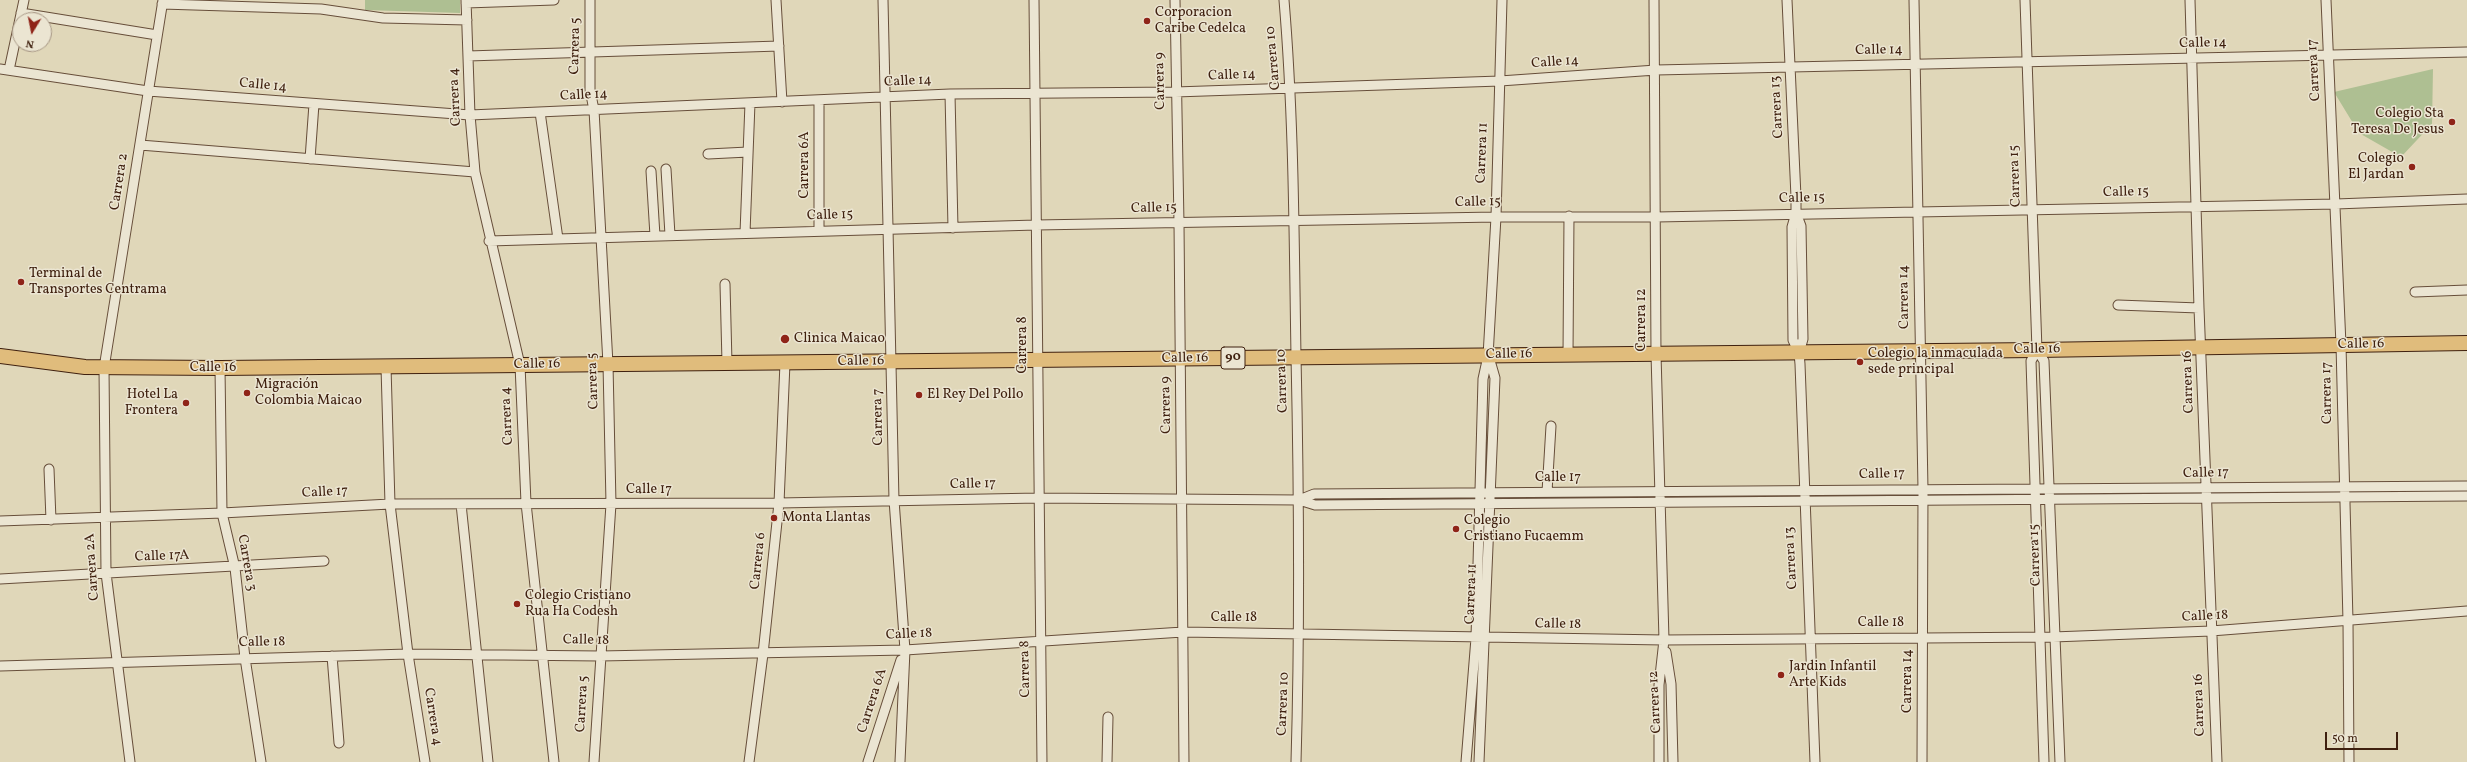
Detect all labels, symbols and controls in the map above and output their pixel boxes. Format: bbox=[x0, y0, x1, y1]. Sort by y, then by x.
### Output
place label: Corporacion Caribe Cedelca bbox=[1155, 5, 1246, 38]
north arrow bbox=[12, 12, 52, 52]
marker: Corporacion Caribe Cedelca bbox=[1142, 16, 1152, 26]
street label: Carrera 5 bbox=[567, 17, 585, 75]
street label: Carrera 10 bbox=[1263, 25, 1285, 91]
text: N bbox=[25, 35, 35, 51]
street label: Calle 14 bbox=[2179, 35, 2227, 53]
street label: Carrera 17 bbox=[2305, 38, 2325, 102]
street label: Calle 14 bbox=[1855, 42, 1903, 60]
street label: Carrera 9 bbox=[1152, 52, 1170, 110]
street label: Calle 14 bbox=[1531, 53, 1579, 73]
street label: Carrera 4 bbox=[446, 67, 466, 127]
street label: Calle 14 bbox=[1208, 67, 1256, 85]
street label: Calle 14 bbox=[884, 72, 932, 92]
street label: Carrera 13 bbox=[1768, 75, 1788, 139]
street label: Calle 14 bbox=[239, 76, 287, 96]
street label: Calle 14 bbox=[560, 86, 608, 106]
place label: Colegio Sta Teresa De Jesus bbox=[2351, 106, 2444, 138]
marker: Colegio Sta Teresa De Jesus bbox=[2447, 117, 2457, 127]
street label: Carrera 11 bbox=[1474, 122, 1492, 184]
street label: Carrera 6A bbox=[797, 131, 813, 199]
street label: Carrera 15 bbox=[2007, 145, 2025, 207]
place label: Colegio El Jardan bbox=[2348, 151, 2404, 184]
street label: Carrera 2 bbox=[107, 152, 133, 212]
marker: Colegio El Jardan bbox=[2407, 162, 2417, 172]
street label: Calle 15 bbox=[2103, 184, 2149, 202]
street label: Calle 15 bbox=[1779, 190, 1825, 208]
street label: Calle 15 bbox=[1455, 194, 1501, 212]
street label: Calle 15 bbox=[1131, 200, 1177, 218]
street label: Calle 15 bbox=[807, 207, 853, 225]
street label: Carrera 14 bbox=[1896, 265, 1914, 329]
place label: Terminal de Transportes Centrama bbox=[29, 266, 167, 298]
marker: Terminal de Transportes Centrama bbox=[16, 277, 26, 287]
street label: Carrera 12 bbox=[1634, 288, 1650, 352]
street label: Carrera 8 bbox=[1015, 316, 1031, 374]
place label: Clinica Maicao bbox=[794, 331, 885, 347]
marker: Clinica Maicao bbox=[779, 333, 791, 345]
street label: Calle 16 bbox=[2338, 336, 2384, 354]
street label: Calle 16 bbox=[2014, 341, 2060, 359]
street label: Calle 16 bbox=[1486, 346, 1532, 364]
place label: Colegio la inmaculada sede principal bbox=[1868, 346, 2003, 378]
road number: 90 bbox=[1221, 347, 1245, 369]
street label: Carrera 10 bbox=[1273, 349, 1293, 413]
street label: Calle 16 bbox=[1162, 350, 1208, 368]
street label: Carrera 16 bbox=[2180, 350, 2198, 414]
street label: Carrera 5 bbox=[585, 352, 603, 410]
street label: Calle 16 bbox=[838, 353, 884, 371]
street label: Calle 16 bbox=[514, 356, 560, 374]
marker: Colegio la inmaculada sede principal bbox=[1855, 357, 1865, 367]
street label: Calle 16 bbox=[190, 360, 236, 376]
street label: Carrera 17 bbox=[2319, 362, 2337, 424]
street label: Carrera 9 bbox=[1158, 376, 1176, 434]
place label: Migración Colombia Maicao bbox=[255, 377, 362, 410]
street label: Carrera 4 bbox=[498, 386, 518, 446]
place label: Hotel La Frontera bbox=[125, 387, 178, 420]
place label: El Rey Del Pollo bbox=[927, 387, 1023, 403]
marker: Migración Colombia Maicao bbox=[242, 388, 252, 398]
street label: Carrera 7 bbox=[870, 388, 888, 446]
marker: El Rey Del Pollo bbox=[914, 390, 924, 400]
marker: Hotel La Frontera bbox=[181, 398, 191, 408]
street label: Calle 17 bbox=[2183, 465, 2229, 483]
street label: Calle 17 bbox=[1859, 466, 1905, 484]
street label: Calle 17 bbox=[1535, 470, 1581, 486]
street label: Calle 17 bbox=[950, 476, 996, 494]
street label: Calle 17 bbox=[626, 482, 672, 498]
street label: Calle 17 bbox=[302, 483, 348, 503]
place label: Monta Llantas bbox=[782, 510, 870, 526]
marker: Monta Llantas bbox=[769, 513, 779, 523]
place label: Colegio Cristiano Fucaemm bbox=[1464, 513, 1584, 546]
marker: Colegio Cristiano Fucaemm bbox=[1451, 524, 1461, 534]
street label: Carrera 15 bbox=[2027, 524, 2045, 586]
street label: Carrera 13 bbox=[1782, 526, 1802, 590]
street label: Carrera 6 bbox=[748, 532, 770, 590]
street label: Carrera 2A bbox=[82, 533, 104, 601]
street label: Carrera 3 bbox=[233, 533, 259, 593]
street label: Calle 17A bbox=[134, 548, 190, 566]
street label: Carrera 11 bbox=[1463, 563, 1481, 625]
place label: Colegio Cristiano Rua Ha Codesh bbox=[525, 588, 631, 620]
marker: Colegio Cristiano Rua Ha Codesh bbox=[512, 599, 522, 609]
street label: Calle 18 bbox=[2181, 607, 2229, 627]
street label: Calle 18 bbox=[1211, 610, 1257, 626]
street label: Calle 18 bbox=[1858, 615, 1904, 631]
street label: Calle 18 bbox=[1535, 616, 1581, 634]
street label: Calle 18 bbox=[885, 625, 933, 645]
street label: Calle 18 bbox=[563, 632, 609, 650]
street label: Calle 18 bbox=[239, 634, 285, 652]
street label: Carrera 8 bbox=[1017, 640, 1035, 698]
street label: Carrera 14 bbox=[1900, 649, 1916, 713]
place label: Jardin Infantil Arte Kids bbox=[1789, 659, 1876, 692]
street label: Carrera 6A bbox=[855, 667, 891, 735]
street label: Carrera 12 bbox=[1646, 670, 1666, 734]
marker: Jardin Infantil Arte Kids bbox=[1776, 670, 1786, 680]
street label: Carrera 10 bbox=[1274, 672, 1294, 736]
street label: Carrera 16 bbox=[2191, 673, 2209, 737]
street label: Carrera 5 bbox=[573, 675, 593, 733]
street label: Carrera 4 bbox=[419, 687, 445, 747]
scale bar bbox=[2327, 724, 2400, 750]
text: 50 m bbox=[2332, 731, 2358, 747]

